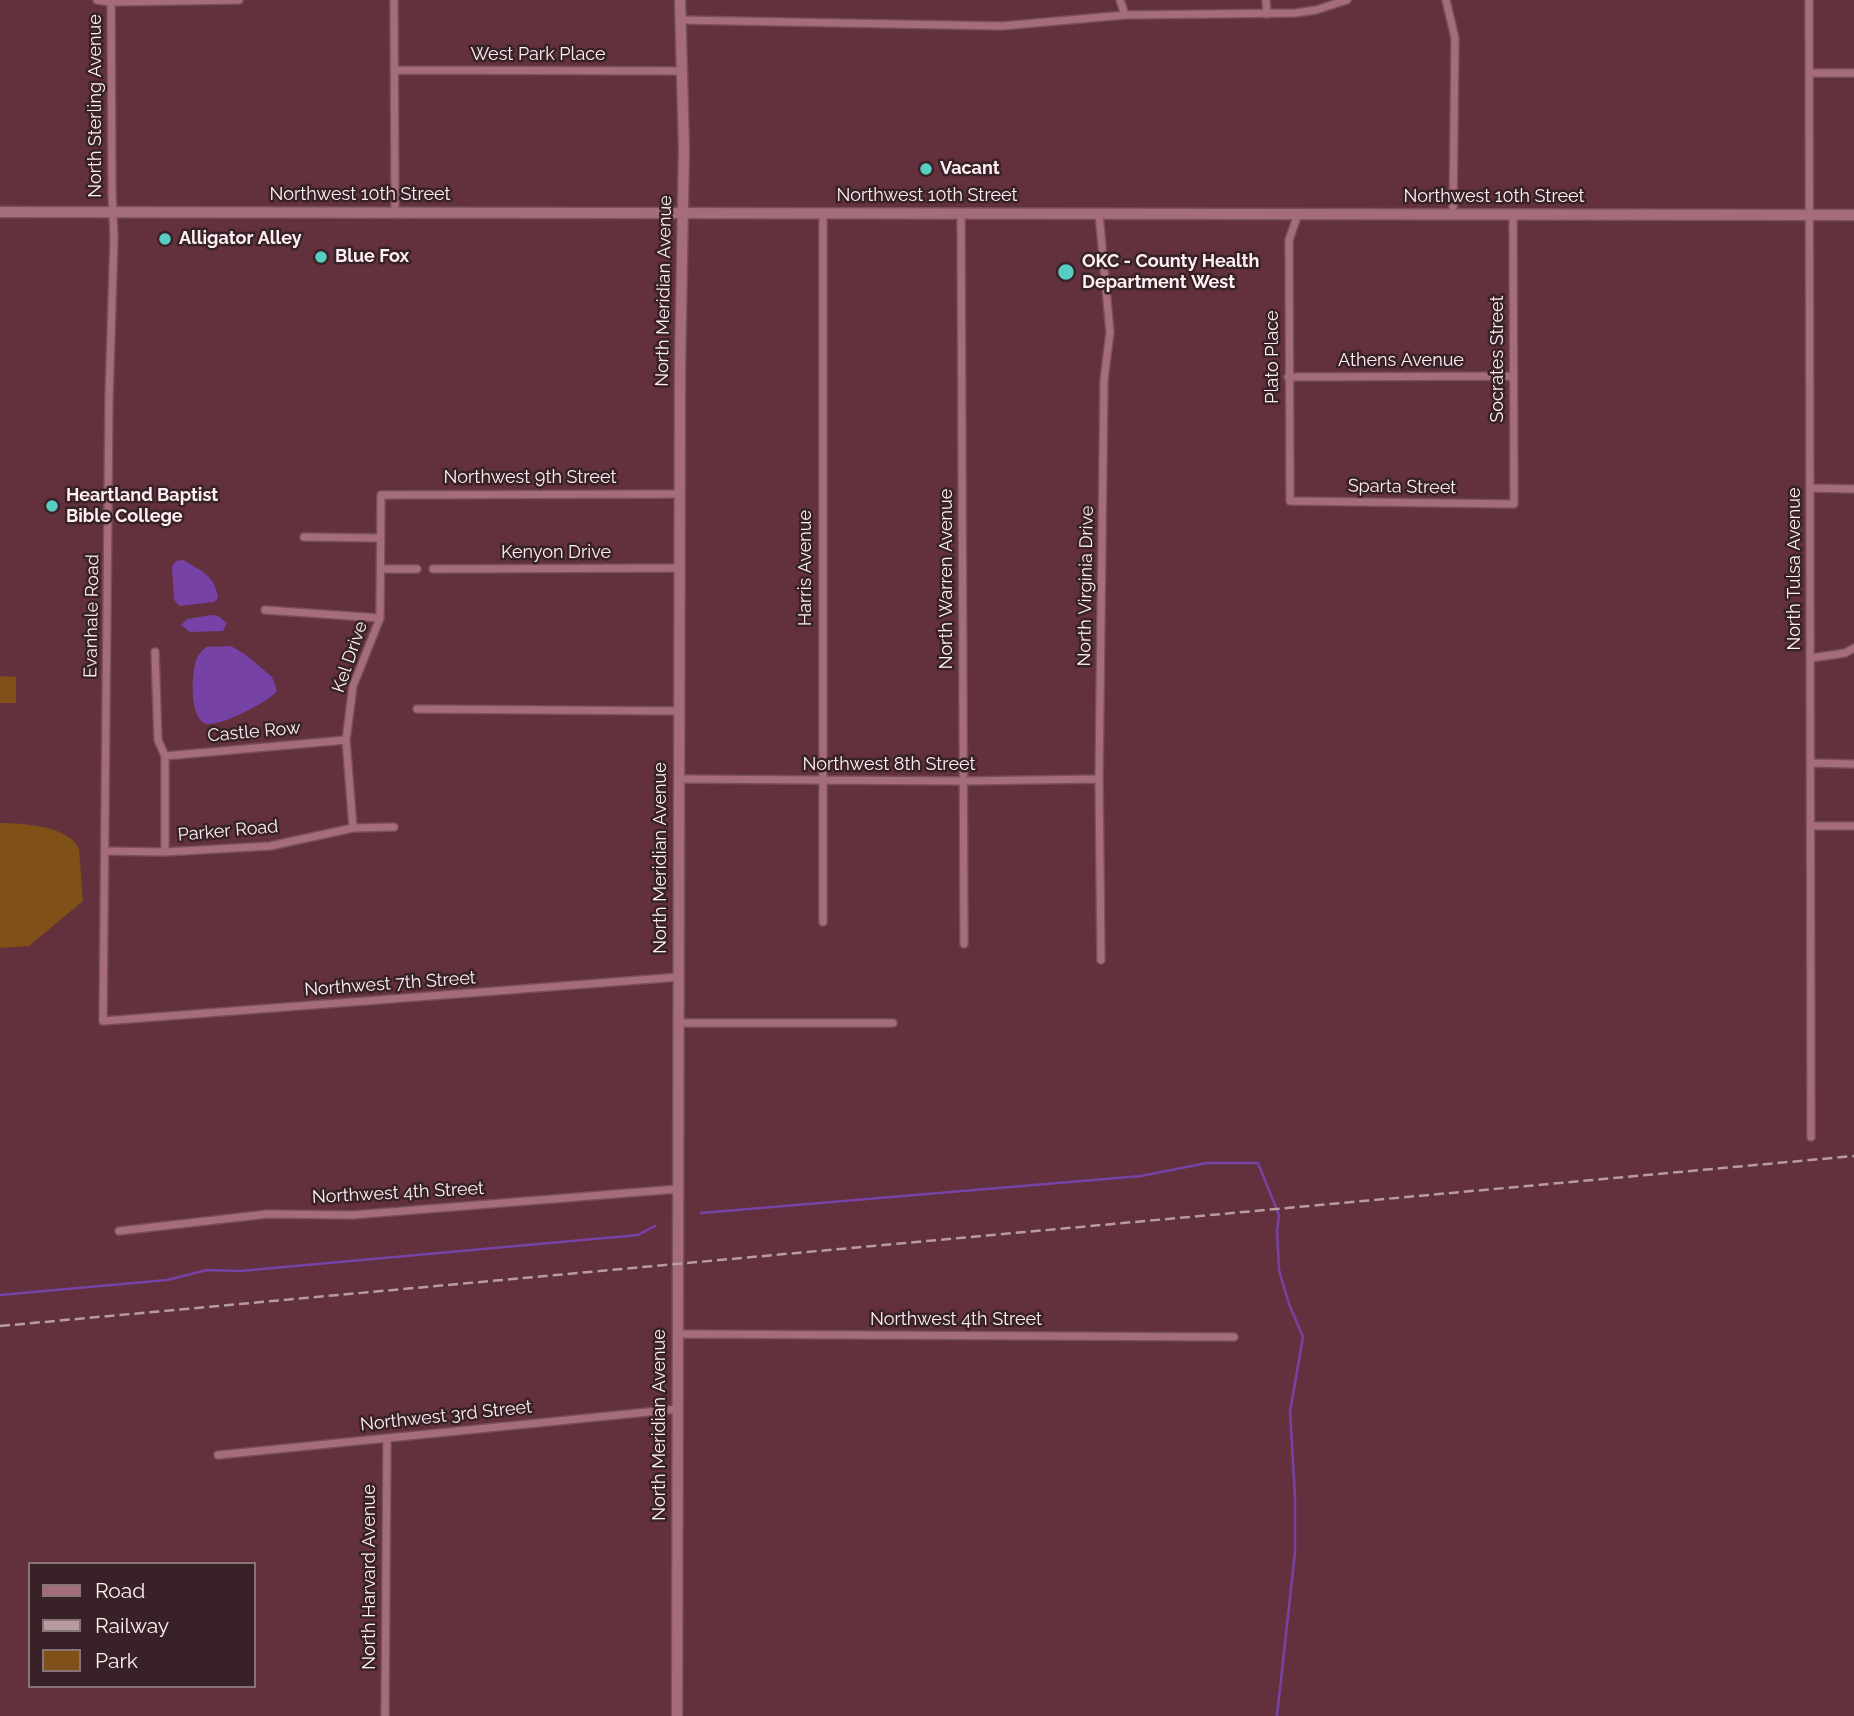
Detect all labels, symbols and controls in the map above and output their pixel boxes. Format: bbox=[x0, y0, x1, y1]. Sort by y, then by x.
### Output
street label: North Sterling Avenue bbox=[85, 14, 107, 198]
street label: West Park Place bbox=[470, 44, 606, 66]
place label: Vacant bbox=[940, 158, 1000, 180]
marker: Vacant bbox=[918, 161, 934, 177]
street label: Northwest 10th Street bbox=[269, 184, 451, 206]
street label: Northwest 10th Street bbox=[836, 185, 1018, 207]
street label: Northwest 10th Street bbox=[1403, 186, 1585, 208]
street label: North Meridian Avenue bbox=[652, 195, 676, 387]
place label: Alligator Alley bbox=[179, 228, 302, 250]
marker: Alligator Alley bbox=[157, 231, 173, 247]
place label: Blue Fox bbox=[335, 246, 409, 268]
marker: Blue Fox bbox=[313, 249, 329, 265]
place label: OKC - County Health Department West bbox=[1082, 251, 1259, 294]
marker: OKC - County Health Department West bbox=[1056, 262, 1076, 282]
street label: Socrates Street bbox=[1487, 295, 1509, 423]
street label: Plato Place bbox=[1262, 310, 1284, 404]
street label: Athens Avenue bbox=[1338, 350, 1464, 372]
street label: Northwest 9th Street bbox=[444, 467, 616, 489]
street label: Sparta Street bbox=[1348, 475, 1456, 499]
place label: Heartland Baptist Bible College bbox=[66, 485, 218, 528]
street label: North Tulsa Avenue bbox=[1784, 487, 1806, 651]
street label: North Warren Avenue bbox=[936, 489, 958, 669]
marker: Heartland Baptist Bible College bbox=[44, 498, 60, 514]
street label: North Virginia Drive bbox=[1074, 505, 1098, 667]
street label: Harris Avenue bbox=[795, 510, 817, 626]
street label: Kenyon Drive bbox=[501, 542, 611, 564]
street label: Evanhale Road bbox=[80, 554, 104, 678]
street label: Kel Drive bbox=[328, 618, 372, 696]
street label: Castle Row bbox=[207, 717, 301, 747]
street label: Northwest 8th Street bbox=[803, 754, 975, 776]
street label: North Meridian Avenue bbox=[650, 762, 672, 954]
street label: Parker Road bbox=[177, 816, 279, 846]
street label: Northwest 7th Street bbox=[303, 967, 477, 1001]
street label: Northwest 4th Street bbox=[311, 1178, 485, 1208]
street label: Northwest 4th Street bbox=[870, 1309, 1042, 1331]
street label: North Meridian Avenue bbox=[649, 1329, 671, 1521]
street label: Northwest 3rd Street bbox=[359, 1396, 533, 1436]
street label: North Harvard Avenue bbox=[359, 1484, 381, 1670]
legend bbox=[28, 1562, 256, 1688]
text: Road bbox=[95, 1578, 145, 1603]
text: Railway bbox=[95, 1613, 169, 1638]
text: Park bbox=[95, 1648, 138, 1673]

